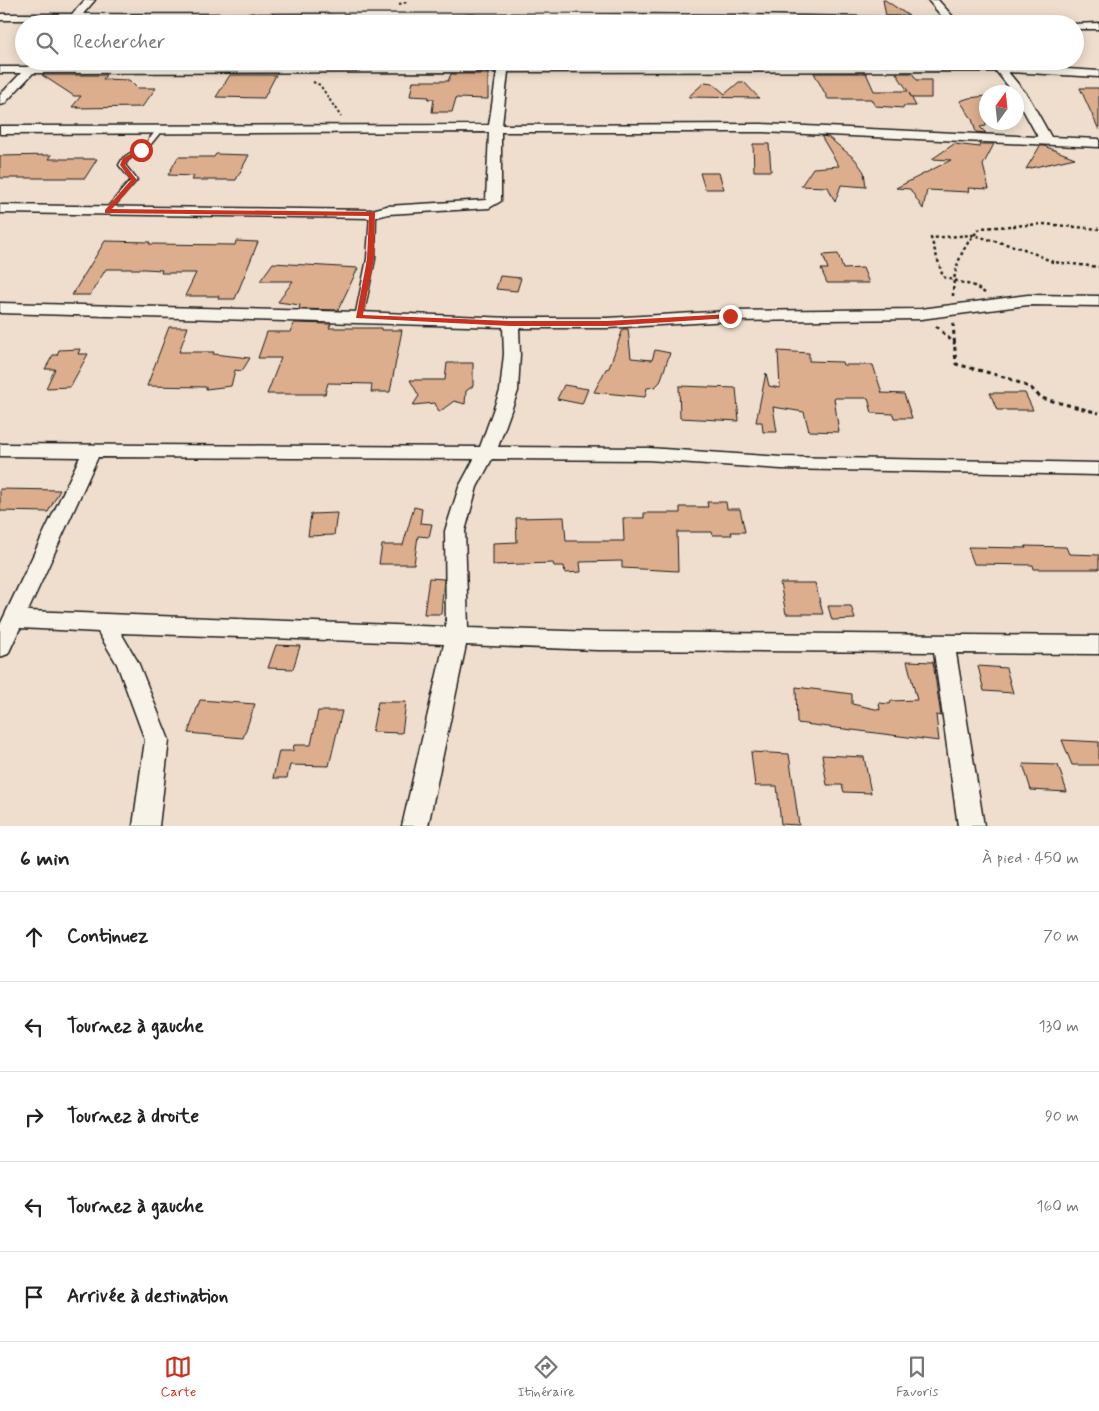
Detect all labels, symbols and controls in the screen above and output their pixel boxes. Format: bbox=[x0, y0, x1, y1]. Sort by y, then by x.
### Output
search box bbox=[15, 15, 1084, 70]
icon: search bbox=[33, 29, 61, 57]
text: Rechercher bbox=[73, 30, 165, 55]
north arrow bbox=[979, 85, 1024, 130]
route start bbox=[130, 139, 153, 162]
route end bbox=[719, 305, 742, 328]
text: 6 min bbox=[20, 845, 70, 873]
text: À pied · 450 m bbox=[982, 848, 1079, 869]
icon: ahead bbox=[20, 923, 48, 951]
text: Continuez bbox=[67, 924, 148, 949]
text: 70 m bbox=[1043, 926, 1079, 947]
icon: left bbox=[20, 1013, 48, 1041]
text: Tournez à gauche bbox=[67, 1014, 204, 1039]
text: 130 m bbox=[1038, 1016, 1079, 1037]
icon: right bbox=[20, 1103, 48, 1131]
text: Tournez à droite bbox=[67, 1104, 199, 1129]
text: 90 m bbox=[1045, 1106, 1079, 1127]
icon: left bbox=[20, 1193, 48, 1221]
text: Tournez à gauche bbox=[67, 1194, 204, 1219]
text: 160 m bbox=[1036, 1196, 1079, 1217]
icon: arrive bbox=[20, 1283, 48, 1311]
text: Arrivée à destination bbox=[67, 1284, 228, 1309]
tab: Carte bbox=[161, 1353, 196, 1401]
tab: Itinéraire bbox=[517, 1353, 575, 1401]
tab: Favoris bbox=[896, 1353, 938, 1401]

